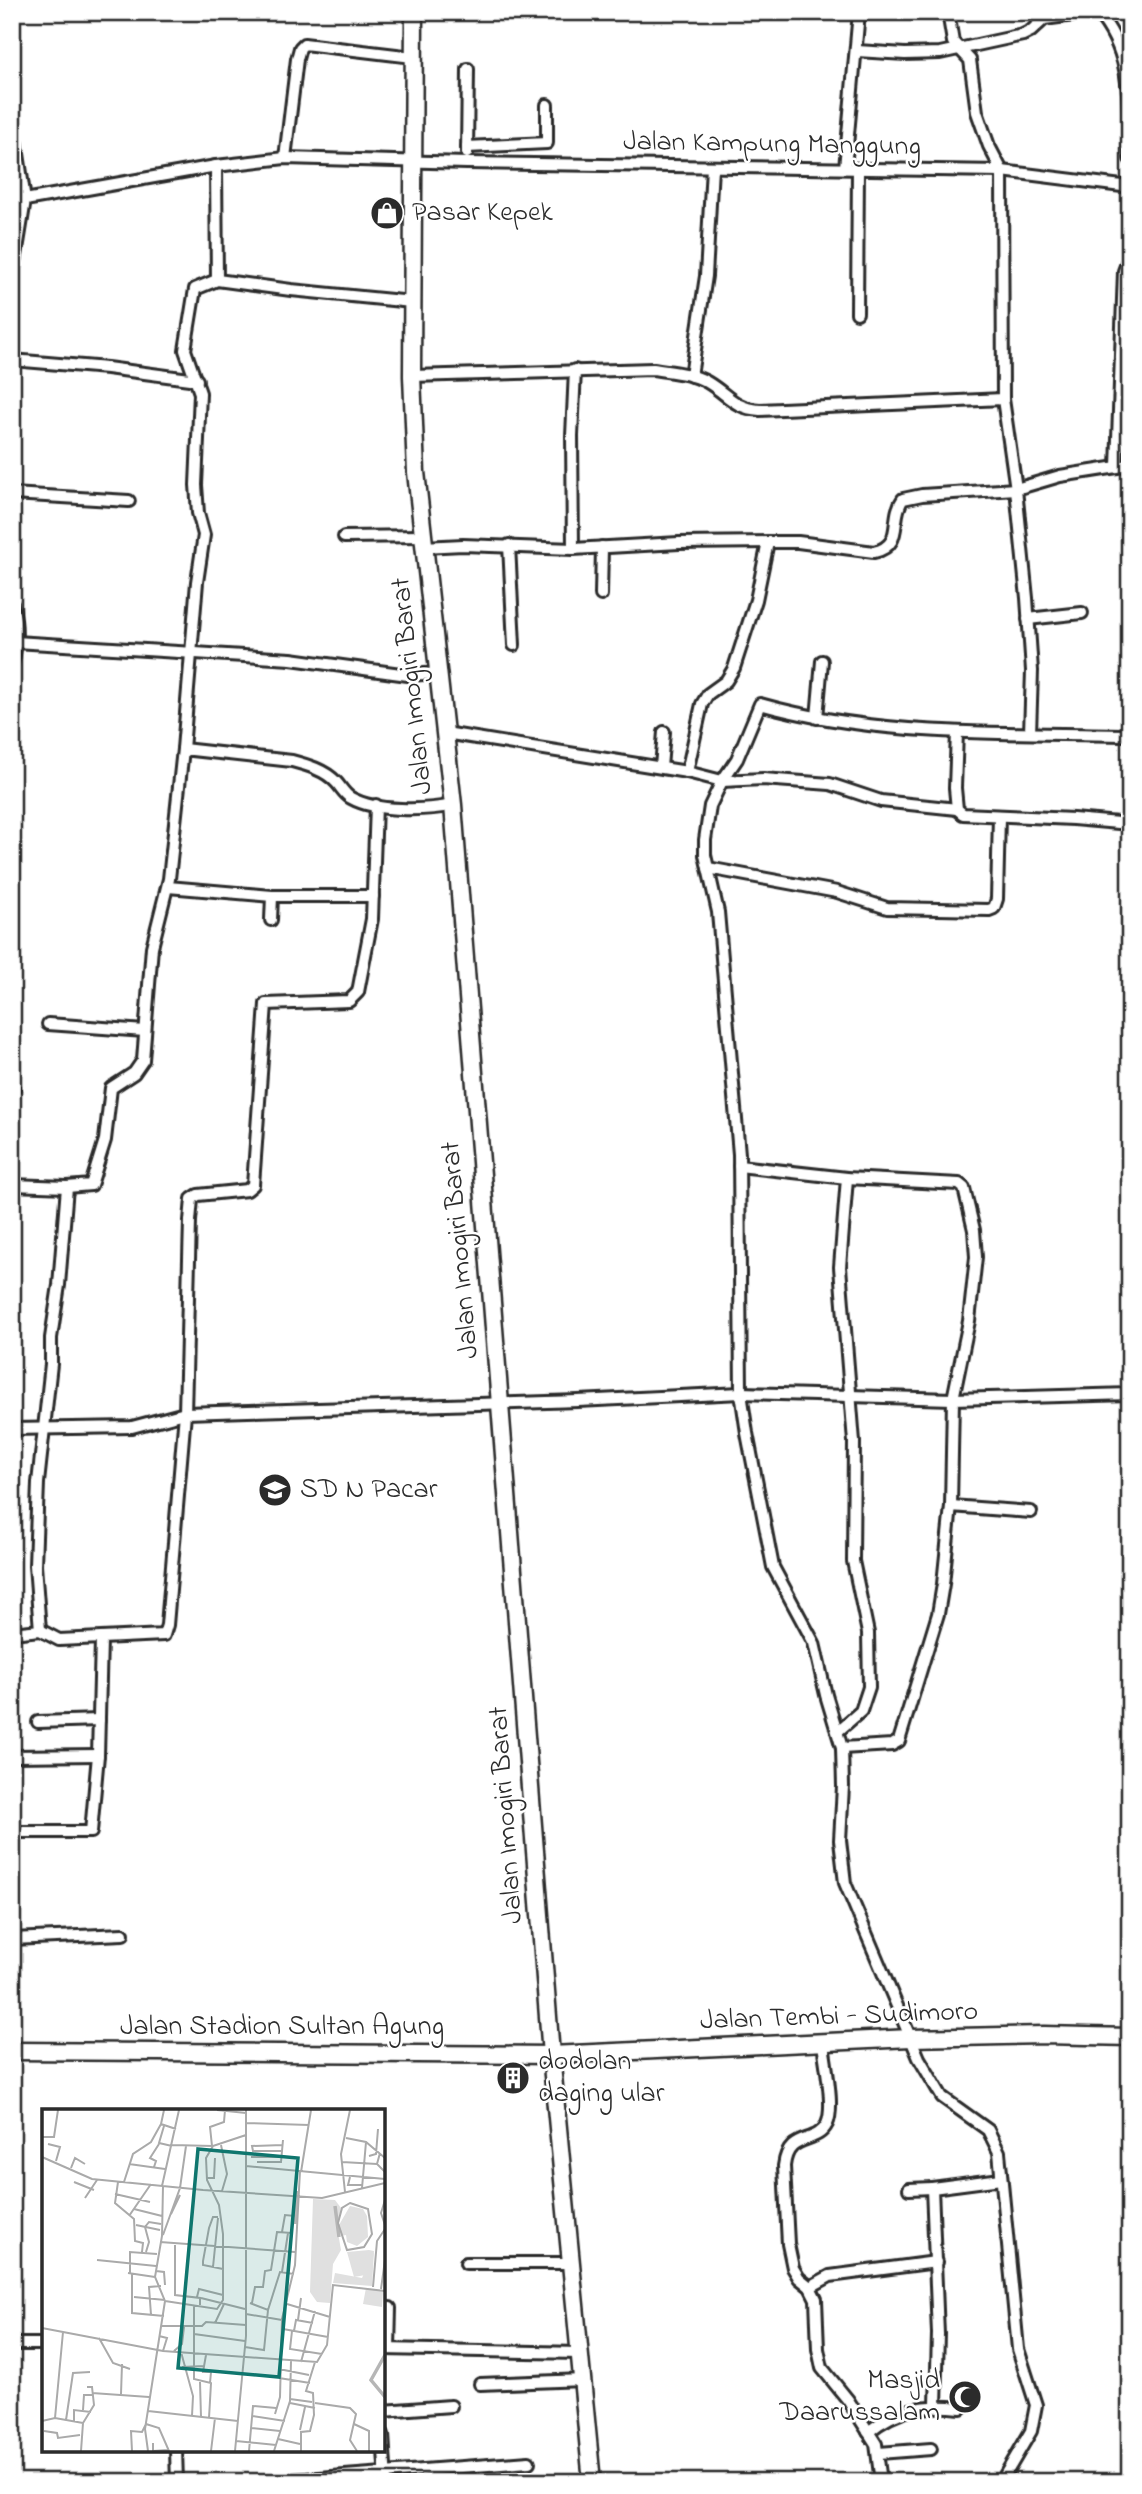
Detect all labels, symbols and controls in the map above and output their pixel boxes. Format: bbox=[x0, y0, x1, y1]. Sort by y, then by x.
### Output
street label: Jalan Kampung Manggung bbox=[623, 122, 921, 168]
place label: Pasar Kepek bbox=[412, 193, 554, 234]
shop icon: Pasar Kepek bbox=[368, 194, 406, 232]
street label: Jalan Imogiri Barat bbox=[381, 576, 445, 796]
street label: Jalan Imogiri Barat bbox=[431, 1140, 491, 1360]
place label: SD N Pacar bbox=[300, 1470, 438, 1511]
school or university icon: SD N Pacar bbox=[256, 1471, 294, 1509]
street label: Jalan Imogiri Barat bbox=[479, 1705, 535, 1925]
street label: Jalan Tembi - Sudimoro bbox=[699, 1992, 979, 2042]
street label: Jalan Stadion Sultan Agung bbox=[120, 2007, 444, 2048]
place label: dodolan daging ular bbox=[538, 2042, 665, 2115]
building icon: dodolan daging ular bbox=[494, 2059, 532, 2097]
inset map bbox=[42, 2109, 385, 2452]
place label: Masjid Daarussalam bbox=[778, 2361, 940, 2434]
mosque icon: Masjid Daarussalam bbox=[946, 2378, 984, 2416]

